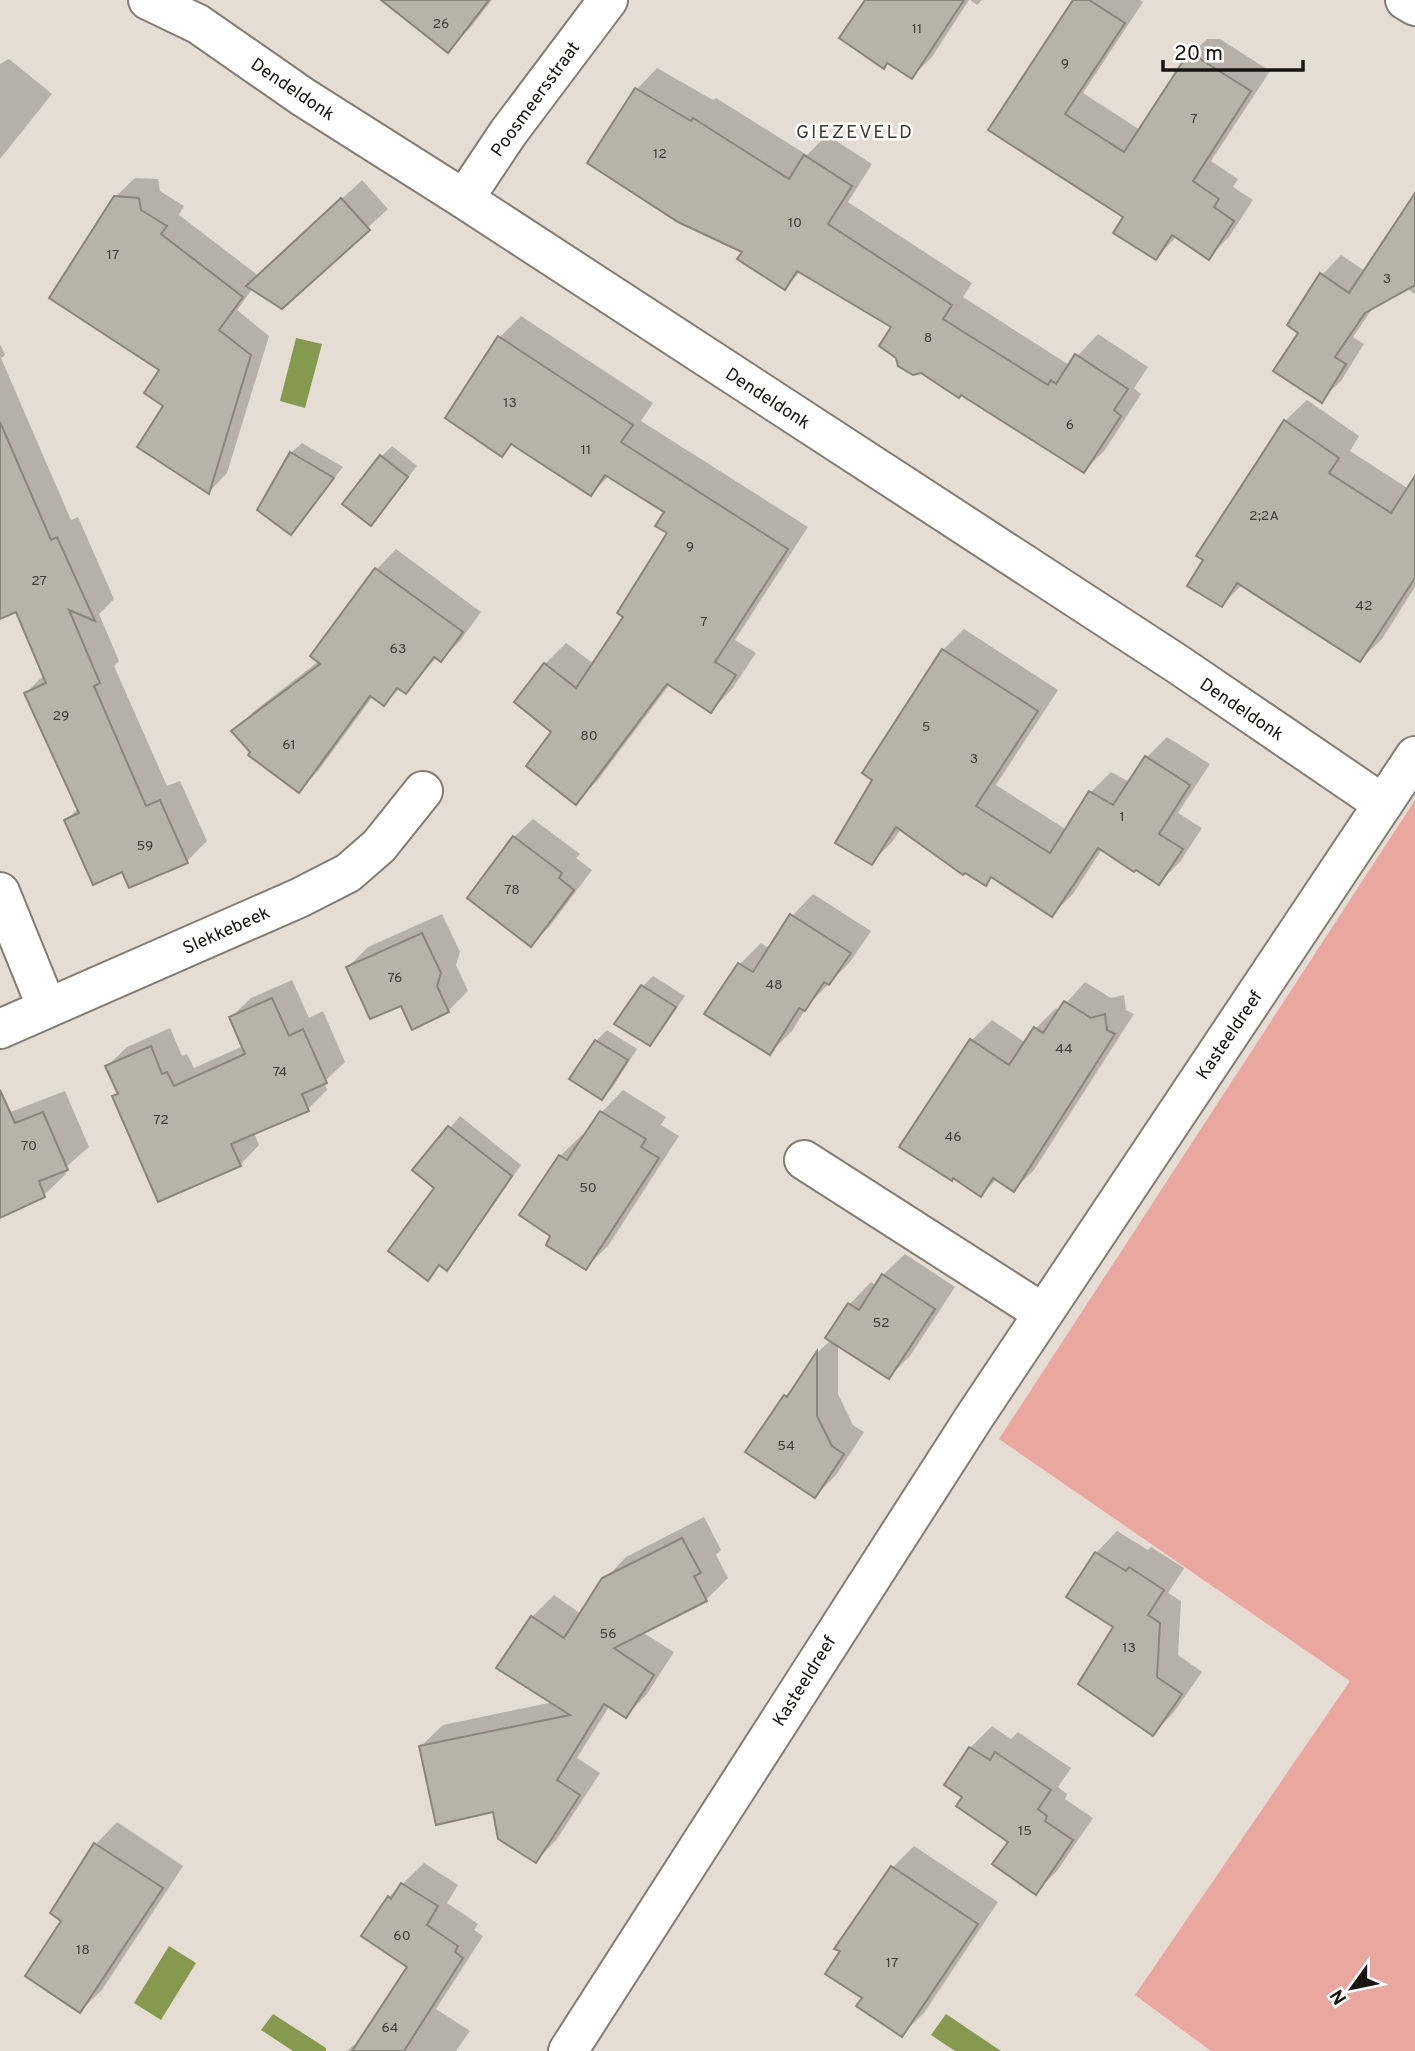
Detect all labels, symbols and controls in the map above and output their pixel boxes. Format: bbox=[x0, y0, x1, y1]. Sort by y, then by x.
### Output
house number: 26 bbox=[433, 16, 449, 33]
house number: 11 bbox=[912, 21, 922, 38]
scale bar bbox=[1163, 28, 1303, 72]
street label: Poosmeersstraat bbox=[487, 38, 586, 162]
text: 20 m bbox=[1174, 41, 1223, 68]
street label: Dendeldonk bbox=[246, 54, 339, 127]
house number: 9 bbox=[1061, 56, 1069, 73]
house number: 7 bbox=[1190, 111, 1198, 128]
district label: GIEZEVELD bbox=[796, 121, 914, 145]
house number: 12 bbox=[653, 146, 667, 163]
house number: 10 bbox=[788, 215, 802, 232]
house number: 17 bbox=[107, 247, 119, 264]
house number: 3 bbox=[1383, 271, 1391, 288]
house number: 8 bbox=[924, 330, 932, 347]
street label: Dendeldonk bbox=[720, 363, 814, 435]
house number: 13 bbox=[503, 395, 517, 412]
house number: 6 bbox=[1066, 417, 1074, 434]
house number: 11 bbox=[581, 442, 591, 459]
house number: 2;2A bbox=[1249, 508, 1279, 525]
house number: 9 bbox=[686, 539, 694, 556]
house number: 27 bbox=[31, 573, 47, 590]
house number: 42 bbox=[1355, 598, 1373, 615]
house number: 7 bbox=[700, 614, 708, 631]
house number: 63 bbox=[390, 641, 406, 658]
street label: Dendeldonk bbox=[1195, 674, 1288, 747]
house number: 29 bbox=[53, 708, 69, 725]
house number: 5 bbox=[922, 719, 930, 736]
house number: 80 bbox=[580, 728, 598, 745]
house number: 61 bbox=[282, 737, 296, 754]
house number: 3 bbox=[970, 751, 978, 768]
house number: 1 bbox=[1119, 809, 1125, 826]
house number: 59 bbox=[137, 838, 153, 855]
house number: 78 bbox=[504, 882, 520, 899]
street label: Slekkebeek bbox=[179, 902, 274, 961]
house number: 76 bbox=[388, 970, 402, 987]
house number: 48 bbox=[765, 977, 783, 994]
street label: Kasteeldreef bbox=[1192, 987, 1268, 1085]
house number: 44 bbox=[1055, 1041, 1073, 1058]
house number: 74 bbox=[273, 1064, 287, 1081]
house number: 72 bbox=[153, 1112, 169, 1129]
house number: 46 bbox=[944, 1129, 962, 1146]
house number: 70 bbox=[21, 1138, 37, 1155]
house number: 50 bbox=[579, 1180, 597, 1197]
house number: 52 bbox=[872, 1315, 890, 1332]
house number: 54 bbox=[777, 1438, 795, 1455]
house number: 56 bbox=[599, 1626, 617, 1643]
street label: Kasteeldreef bbox=[768, 1632, 842, 1731]
house number: 13 bbox=[1122, 1640, 1136, 1657]
house number: 15 bbox=[1018, 1823, 1032, 1840]
house number: 60 bbox=[393, 1928, 411, 1945]
house number: 18 bbox=[76, 1942, 90, 1959]
north arrow bbox=[1317, 1953, 1387, 2023]
house number: 17 bbox=[886, 1955, 898, 1972]
text: N bbox=[1326, 1984, 1353, 2008]
house number: 64 bbox=[381, 2020, 399, 2037]

